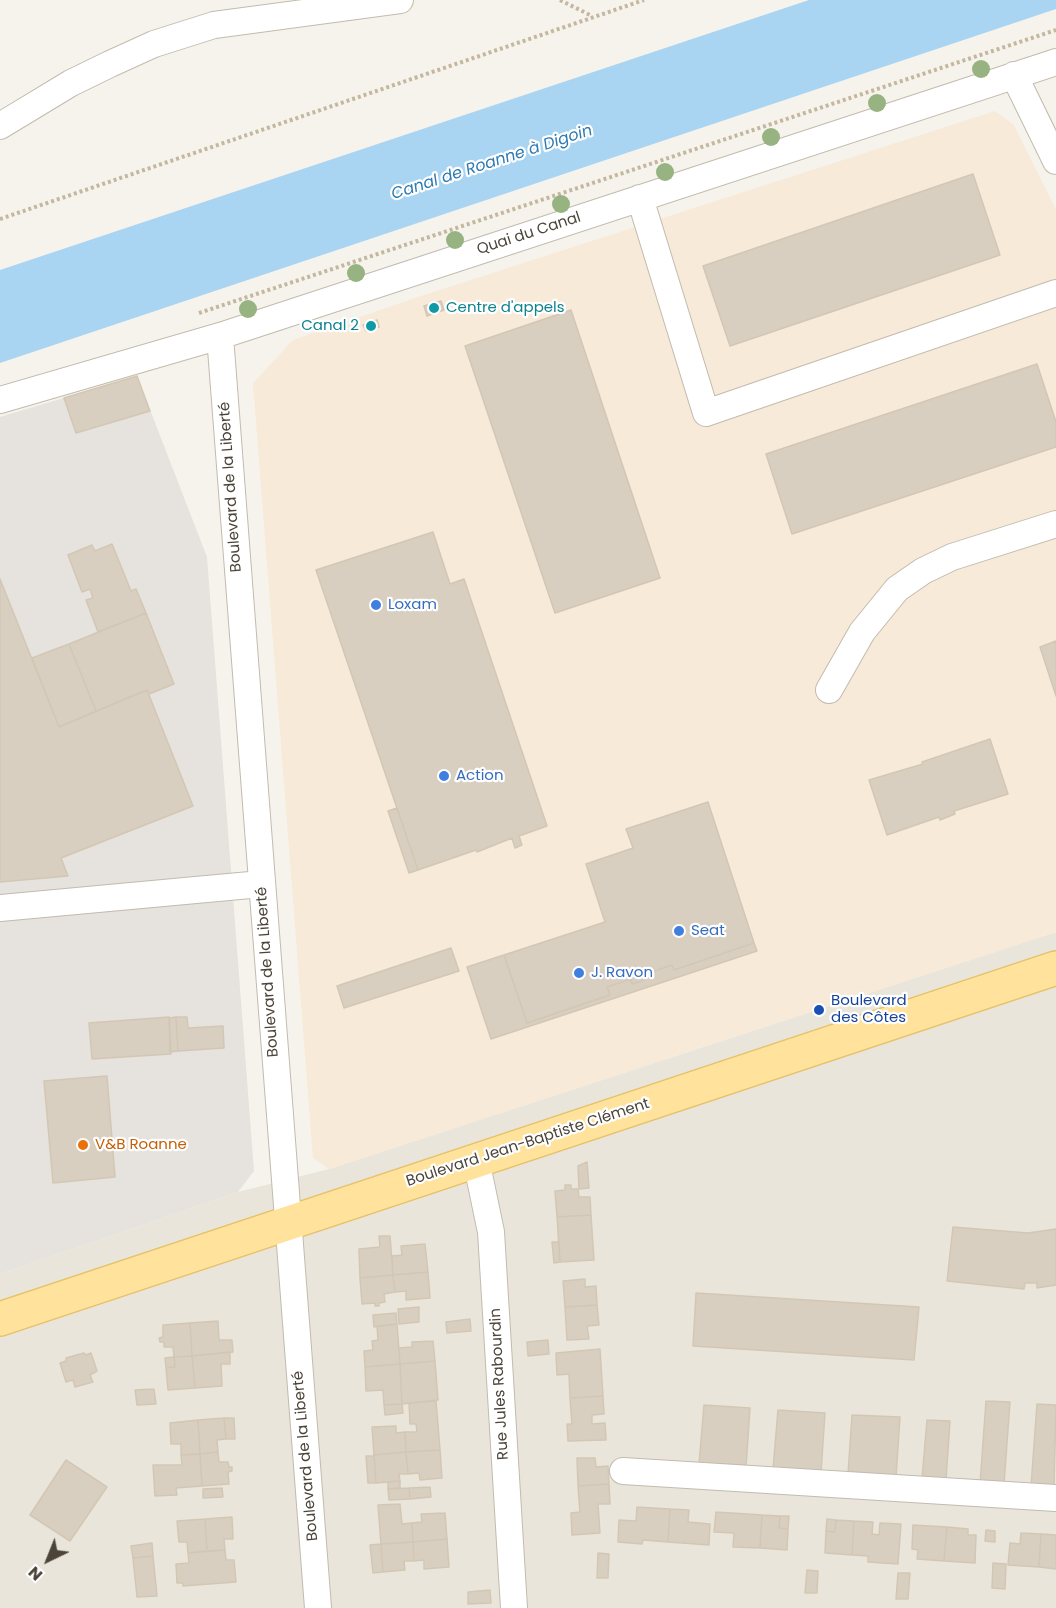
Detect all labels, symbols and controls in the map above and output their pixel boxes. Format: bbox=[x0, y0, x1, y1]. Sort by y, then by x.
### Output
water label: Canal de Roanne à Digoin bbox=[389, 121, 595, 205]
street label: Quai du Canal bbox=[475, 209, 583, 259]
place label: Centre d'appels bbox=[446, 299, 565, 317]
marker: Centre d'appels bbox=[427, 301, 441, 315]
place label: Canal 2 bbox=[301, 317, 359, 335]
marker: Canal 2 bbox=[364, 319, 378, 333]
street label: Boulevard de la Liberté bbox=[216, 401, 246, 573]
place label: Loxam bbox=[388, 596, 437, 614]
marker: Loxam bbox=[369, 598, 383, 612]
place label: Action bbox=[456, 767, 504, 785]
marker: Action bbox=[437, 769, 451, 783]
street label: Boulevard de la Liberté bbox=[253, 886, 283, 1058]
place label: Seat bbox=[691, 922, 725, 940]
marker: Seat bbox=[672, 924, 686, 938]
place label: J. Ravon bbox=[591, 964, 653, 982]
marker: J. Ravon bbox=[572, 966, 586, 980]
place label: Boulevard des Côtes bbox=[831, 992, 907, 1027]
marker: Boulevard des Côtes bbox=[812, 1003, 826, 1017]
street label: Boulevard Jean-Baptiste Clément bbox=[404, 1095, 652, 1191]
place label: V&B Roanne bbox=[95, 1136, 187, 1154]
marker: V&B Roanne bbox=[76, 1138, 90, 1152]
street label: Rue Jules Rabourdin bbox=[487, 1308, 513, 1460]
street label: Boulevard de la Liberté bbox=[290, 1370, 322, 1542]
north arrow bbox=[18, 1530, 78, 1590]
text: N bbox=[23, 1561, 48, 1586]

